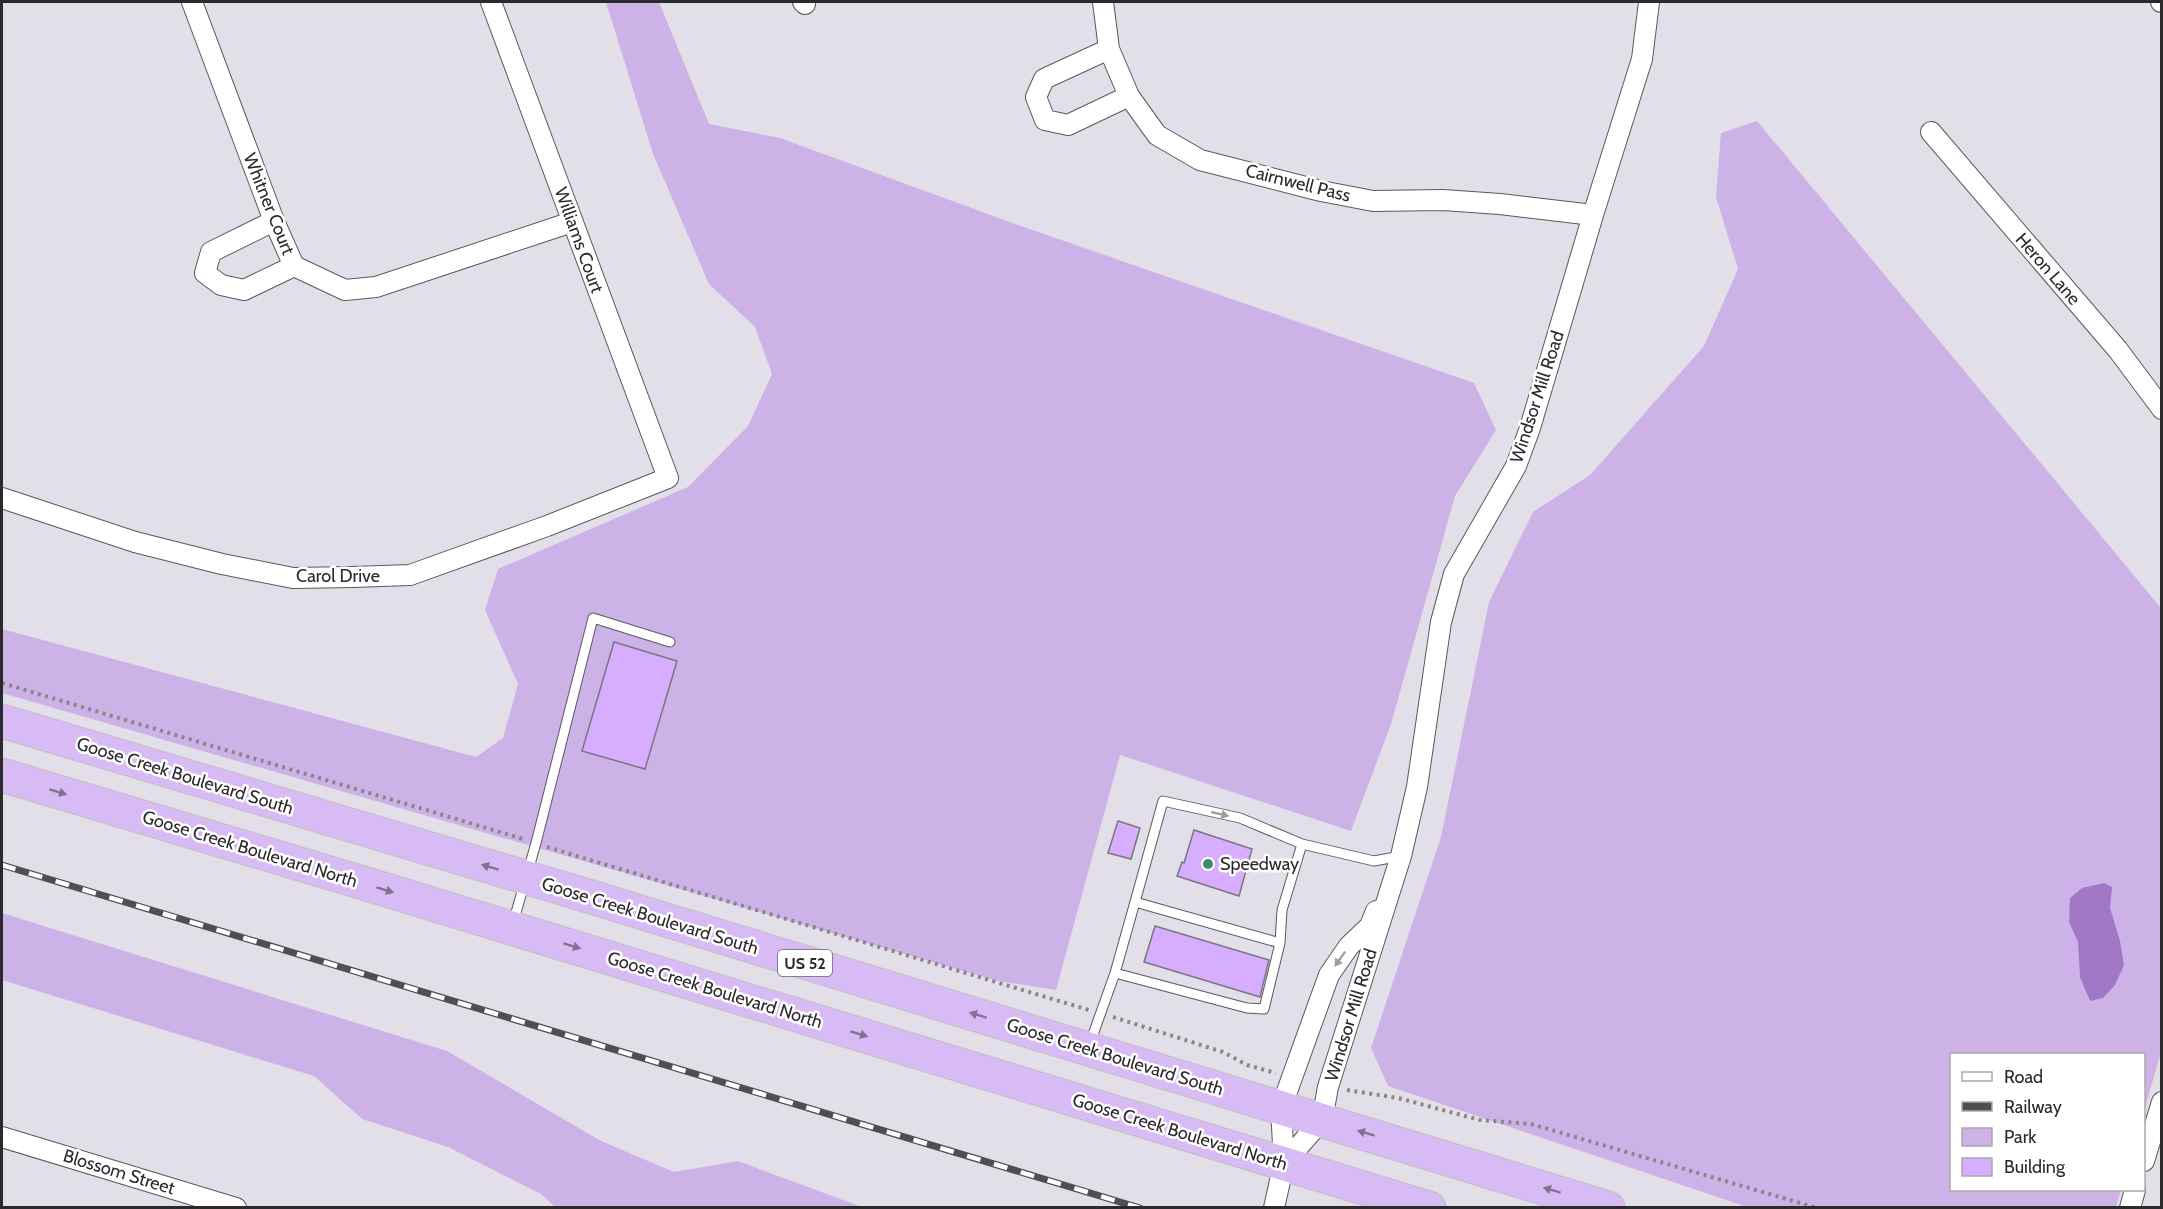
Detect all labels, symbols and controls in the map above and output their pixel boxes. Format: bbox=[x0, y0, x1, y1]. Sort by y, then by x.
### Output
street label: Whitner Court bbox=[239, 150, 299, 258]
street label: Cairnwell Pass bbox=[1243, 159, 1353, 207]
street label: Williams Court bbox=[550, 184, 608, 296]
street label: Heron Lane bbox=[2011, 229, 2085, 309]
street label: Windsor Mill Road bbox=[1505, 328, 1569, 466]
street label: Carol Drive bbox=[296, 565, 380, 587]
street label: Goose Creek Boulevard South bbox=[74, 733, 296, 819]
one-way arrow bbox=[49, 788, 67, 797]
street label: Goose Creek Boulevard North bbox=[140, 806, 360, 892]
one-way arrow bbox=[1211, 809, 1230, 819]
place label: Speedway bbox=[1220, 853, 1299, 875]
marker: Speedway bbox=[1201, 857, 1215, 871]
one-way arrow bbox=[481, 862, 499, 871]
street label: Goose Creek Boulevard South bbox=[539, 873, 761, 959]
one-way arrow bbox=[376, 886, 394, 895]
one-way arrow bbox=[563, 942, 581, 951]
street label: Windsor Mill Road bbox=[1320, 946, 1382, 1084]
street label: Goose Creek Boulevard North bbox=[605, 947, 825, 1033]
road number: US 52 bbox=[778, 950, 832, 976]
one-way arrow bbox=[1334, 951, 1346, 967]
one-way arrow bbox=[969, 1010, 987, 1019]
street label: Goose Creek Boulevard South bbox=[1004, 1014, 1226, 1100]
one-way arrow bbox=[850, 1030, 868, 1039]
legend bbox=[1950, 1053, 2145, 1191]
text: Road bbox=[2004, 1066, 2043, 1088]
street label: Goose Creek Boulevard North bbox=[1070, 1089, 1290, 1175]
text: Railway bbox=[2004, 1096, 2062, 1118]
text: Park bbox=[2004, 1126, 2037, 1148]
one-way arrow bbox=[1357, 1128, 1375, 1137]
street label: Blossom Street bbox=[61, 1145, 177, 1199]
text: Building bbox=[2004, 1156, 2066, 1178]
one-way arrow bbox=[1543, 1185, 1561, 1194]

